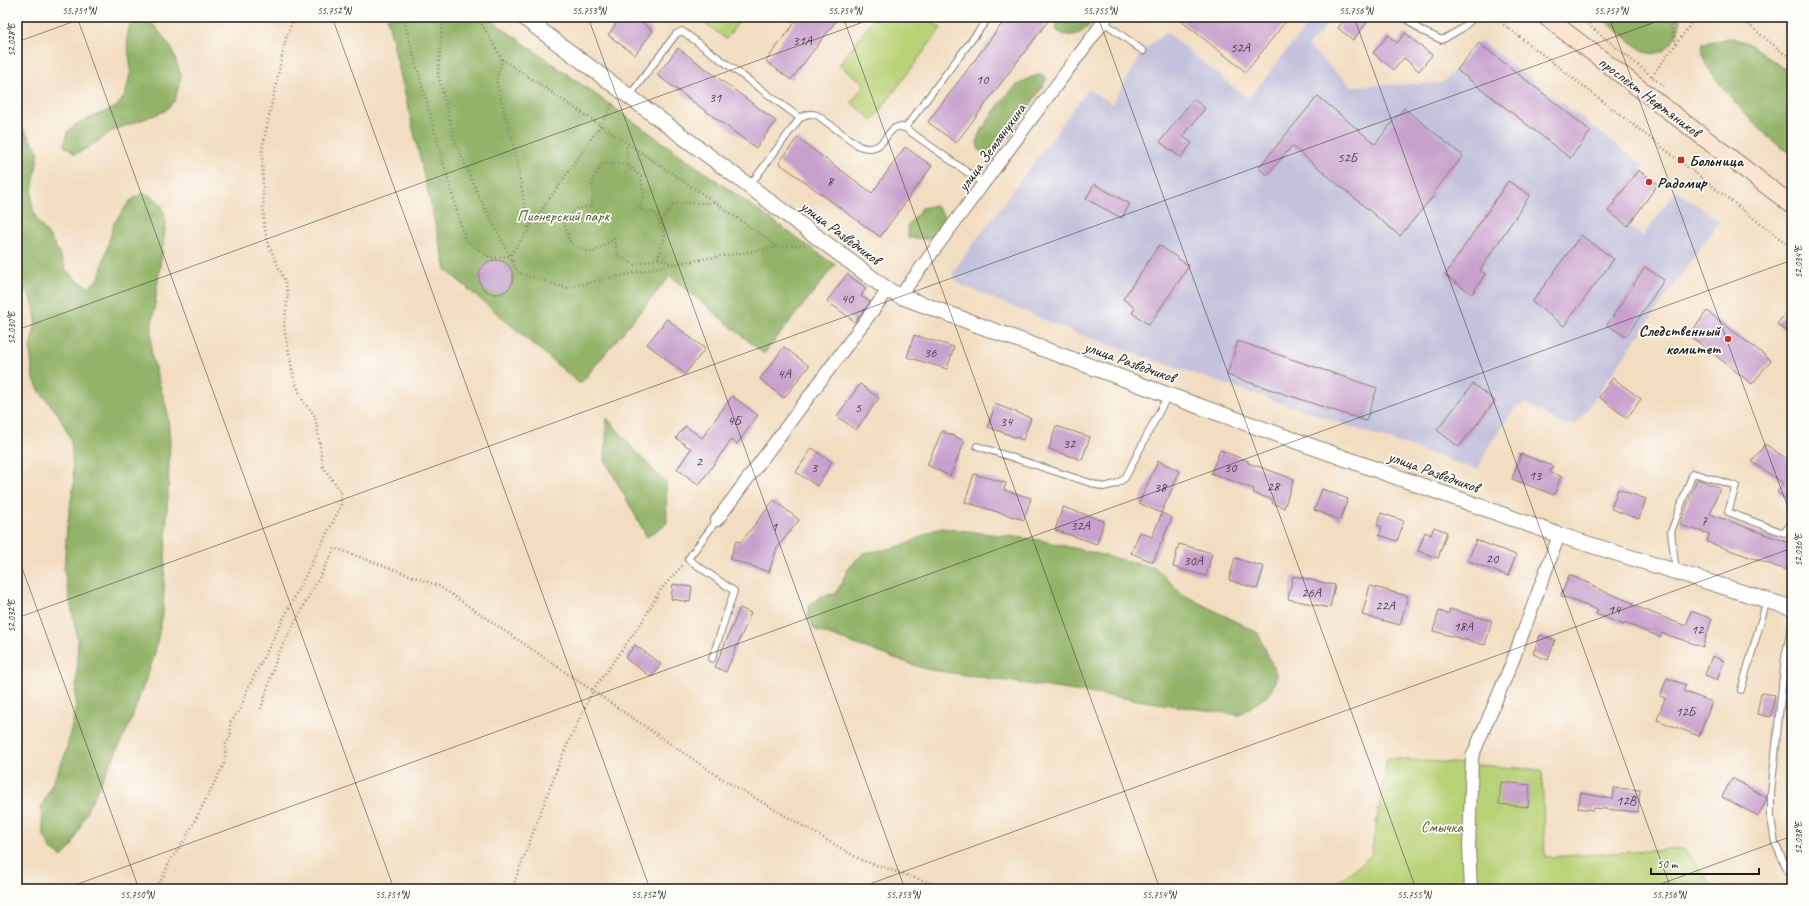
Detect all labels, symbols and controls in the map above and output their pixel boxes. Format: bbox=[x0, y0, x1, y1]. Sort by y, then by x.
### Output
text: 55.751°N bbox=[62, 4, 98, 17]
text: 55.752°N bbox=[317, 4, 353, 17]
text: 55.753°N bbox=[572, 4, 608, 17]
text: 55.754°N bbox=[828, 4, 864, 17]
text: 55.755°N bbox=[1083, 4, 1119, 17]
text: 55.756°N bbox=[1339, 4, 1375, 17]
text: 55.757°N bbox=[1594, 4, 1630, 17]
text: 52.028°E bbox=[5, 22, 18, 56]
house number: 31А bbox=[792, 32, 813, 49]
house number: 52А bbox=[1230, 39, 1251, 56]
street label: проспект Нефтяников bbox=[1594, 52, 1707, 144]
house number: 10 bbox=[976, 71, 990, 88]
house number: 31 bbox=[709, 89, 722, 106]
street label: улица Землянухина bbox=[953, 98, 1031, 196]
house number: 52Б bbox=[1337, 149, 1360, 166]
place label: Больница bbox=[1689, 151, 1745, 171]
marker: Больница bbox=[1676, 155, 1686, 165]
house number: 8 bbox=[827, 173, 835, 190]
place label: Радомир bbox=[1657, 173, 1708, 193]
marker: Радомир bbox=[1644, 177, 1654, 187]
street label: улица Разведчиков bbox=[796, 196, 887, 271]
park label: Пионерский парк bbox=[517, 206, 610, 226]
text: 52.034°E bbox=[1792, 244, 1805, 278]
house number: 40 bbox=[841, 290, 855, 307]
text: 52.030°E bbox=[5, 310, 18, 344]
place label: Следственный комитет bbox=[1639, 321, 1721, 359]
marker: Следственный комитет bbox=[1723, 334, 1733, 344]
street label: улица Разведчиков bbox=[1081, 336, 1181, 389]
house number: 36 bbox=[924, 344, 937, 361]
house number: 4А bbox=[777, 365, 792, 382]
house number: 5 bbox=[855, 399, 862, 416]
house number: 4Б bbox=[727, 412, 744, 429]
house number: 34 bbox=[1000, 413, 1014, 430]
house number: 32 bbox=[1063, 435, 1077, 452]
street label: улица Разведчиков bbox=[1385, 446, 1485, 499]
house number: 2 bbox=[696, 453, 704, 470]
house number: 3 bbox=[811, 459, 819, 476]
house number: 30 bbox=[1224, 459, 1238, 476]
house number: 13 bbox=[1529, 467, 1543, 484]
house number: 28 bbox=[1267, 478, 1281, 495]
house number: 38 bbox=[1154, 479, 1168, 496]
house number: 7 bbox=[1701, 512, 1708, 529]
house number: 32А bbox=[1070, 517, 1091, 534]
house number: 1 bbox=[771, 518, 778, 535]
text: 52.036°E bbox=[1792, 532, 1805, 566]
house number: 20 bbox=[1486, 550, 1500, 567]
house number: 30А bbox=[1183, 552, 1204, 569]
house number: 26А bbox=[1301, 584, 1322, 601]
house number: 22А bbox=[1375, 597, 1396, 614]
text: 52.032°E bbox=[5, 598, 18, 632]
house number: 14 bbox=[1608, 601, 1622, 618]
house number: 18А bbox=[1453, 618, 1474, 635]
house number: 12 bbox=[1691, 621, 1705, 638]
house number: 12Б bbox=[1675, 703, 1698, 720]
house number: 12В bbox=[1616, 792, 1638, 809]
park label: Смычка bbox=[1421, 817, 1464, 837]
text: 52.038°E bbox=[1792, 820, 1805, 854]
scale bar bbox=[1651, 850, 1759, 876]
text: 50 m bbox=[1657, 856, 1679, 872]
text: 55.750°N bbox=[120, 888, 156, 901]
text: 55.751°N bbox=[375, 888, 411, 901]
text: 55.752°N bbox=[631, 888, 667, 901]
text: 55.753°N bbox=[886, 888, 922, 901]
text: 55.754°N bbox=[1142, 888, 1178, 901]
text: 55.755°N bbox=[1397, 888, 1433, 901]
text: 55.756°N bbox=[1652, 888, 1688, 901]

